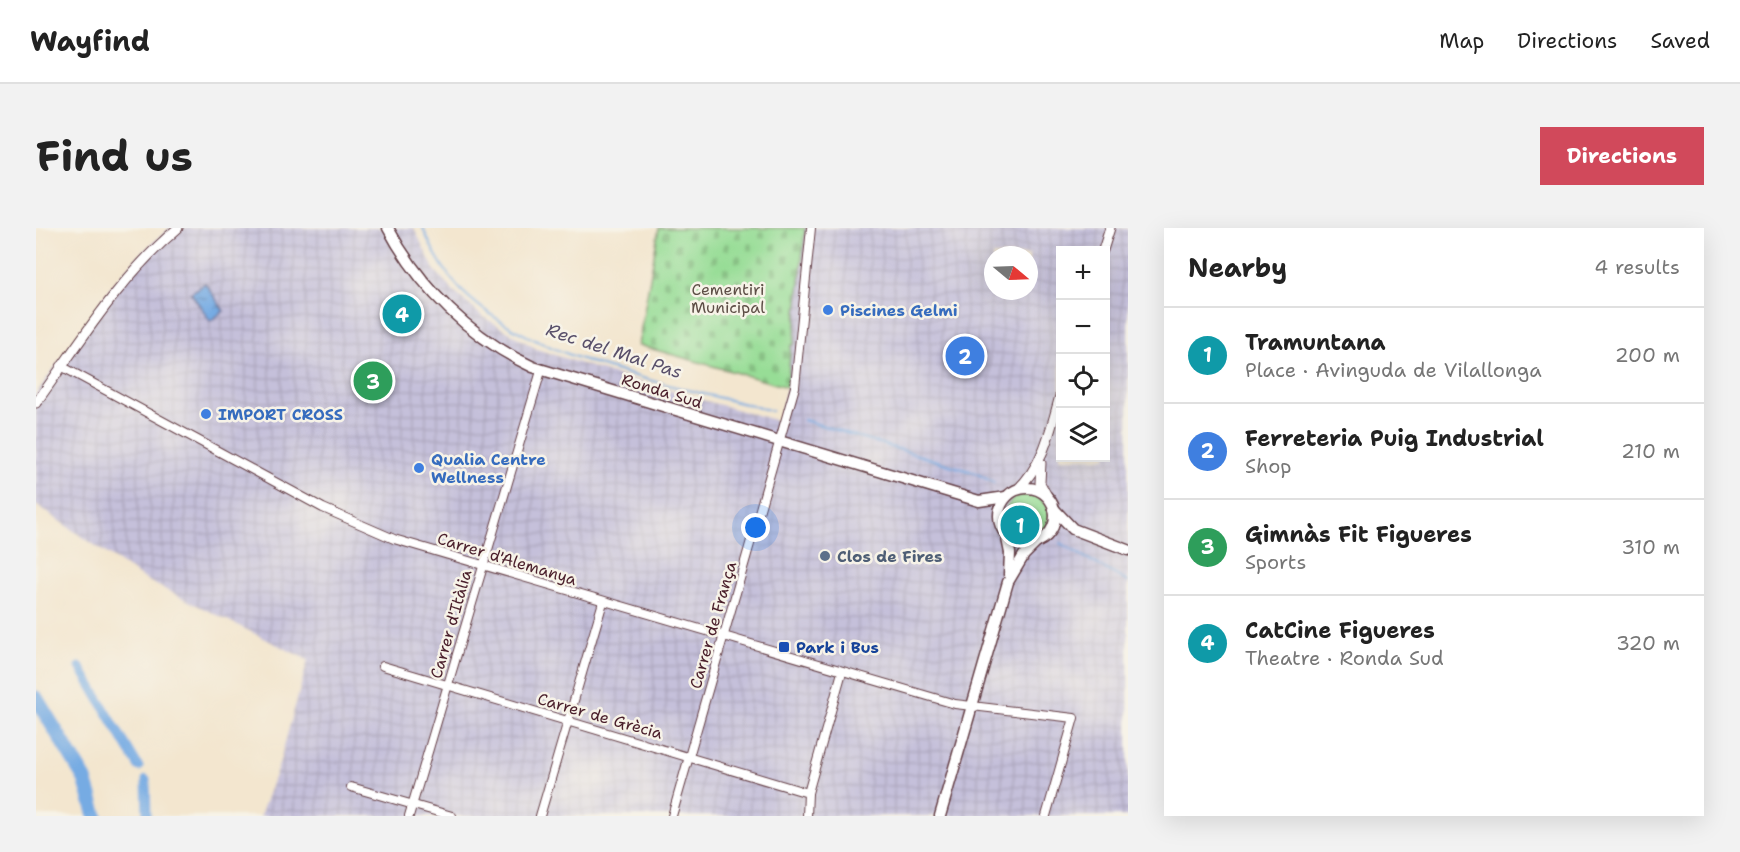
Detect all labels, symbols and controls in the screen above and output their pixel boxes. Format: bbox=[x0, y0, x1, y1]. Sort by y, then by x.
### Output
text: Wayfind bbox=[30, 22, 150, 60]
text: Map bbox=[1439, 27, 1484, 55]
text: Directions bbox=[1517, 27, 1617, 55]
text: Saved bbox=[1650, 27, 1710, 55]
button: Directions bbox=[1540, 127, 1704, 185]
text: Find us bbox=[36, 128, 193, 184]
north arrow bbox=[984, 246, 1038, 300]
map controls bbox=[1056, 246, 1110, 462]
button: + bbox=[1056, 246, 1110, 300]
text: Nearby bbox=[1188, 250, 1287, 285]
text: 4 results bbox=[1594, 254, 1680, 280]
park label: Cementiri Municipal bbox=[691, 279, 765, 318]
pin: 4 bbox=[382, 292, 422, 337]
place label: Piscines Gelmi bbox=[840, 300, 958, 321]
button: − bbox=[1056, 300, 1110, 354]
marker: Piscines Gelmi bbox=[821, 303, 835, 317]
water label: Rec del Mal Pas bbox=[543, 318, 685, 384]
text: Tramuntana bbox=[1245, 328, 1386, 357]
pin: 2 bbox=[946, 334, 984, 378]
text: 1 bbox=[1203, 342, 1212, 368]
text: 200 m bbox=[1615, 342, 1680, 368]
button: locate bbox=[1056, 354, 1110, 408]
text: Place · Avinguda de Vilallonga bbox=[1245, 357, 1542, 383]
pin: 3 bbox=[354, 358, 392, 404]
street label: Ronda Sud bbox=[619, 369, 705, 413]
place label: IMPORT CROSS bbox=[218, 404, 343, 425]
marker: IMPORT CROSS bbox=[199, 407, 213, 421]
button: layers bbox=[1056, 408, 1110, 462]
text: Ferreteria Puig Industrial bbox=[1245, 424, 1544, 453]
text: 2 bbox=[1201, 438, 1215, 464]
text: 210 m bbox=[1621, 438, 1680, 464]
place label: Qualia Centre Wellness bbox=[431, 449, 546, 488]
text: Shop bbox=[1245, 453, 1292, 479]
marker: Qualia Centre Wellness bbox=[412, 461, 426, 475]
pin: 1 bbox=[1000, 502, 1040, 548]
your location bbox=[741, 513, 770, 542]
text: Gimnàs Fit Figueres bbox=[1245, 520, 1472, 549]
street label: Carrer d'Alemanya bbox=[435, 528, 579, 590]
text: 3 bbox=[1201, 534, 1215, 560]
text: 310 m bbox=[1621, 534, 1680, 560]
place label: Clos de Fires bbox=[837, 546, 943, 567]
marker: Clos de Fires bbox=[818, 549, 832, 563]
text: Sports bbox=[1245, 549, 1306, 575]
street label: Carrer de França bbox=[685, 559, 741, 691]
street label: Carrer d'Itàlia bbox=[425, 567, 477, 681]
text: CatCine Figueres bbox=[1245, 616, 1435, 645]
text: 4 bbox=[1201, 630, 1215, 656]
text: 320 m bbox=[1616, 630, 1680, 656]
place label: Park i Bus bbox=[796, 637, 879, 658]
marker: Park i Bus bbox=[777, 640, 791, 654]
text: Theatre · Ronda Sud bbox=[1245, 645, 1444, 671]
street label: Carrer de Grècia bbox=[535, 688, 665, 744]

